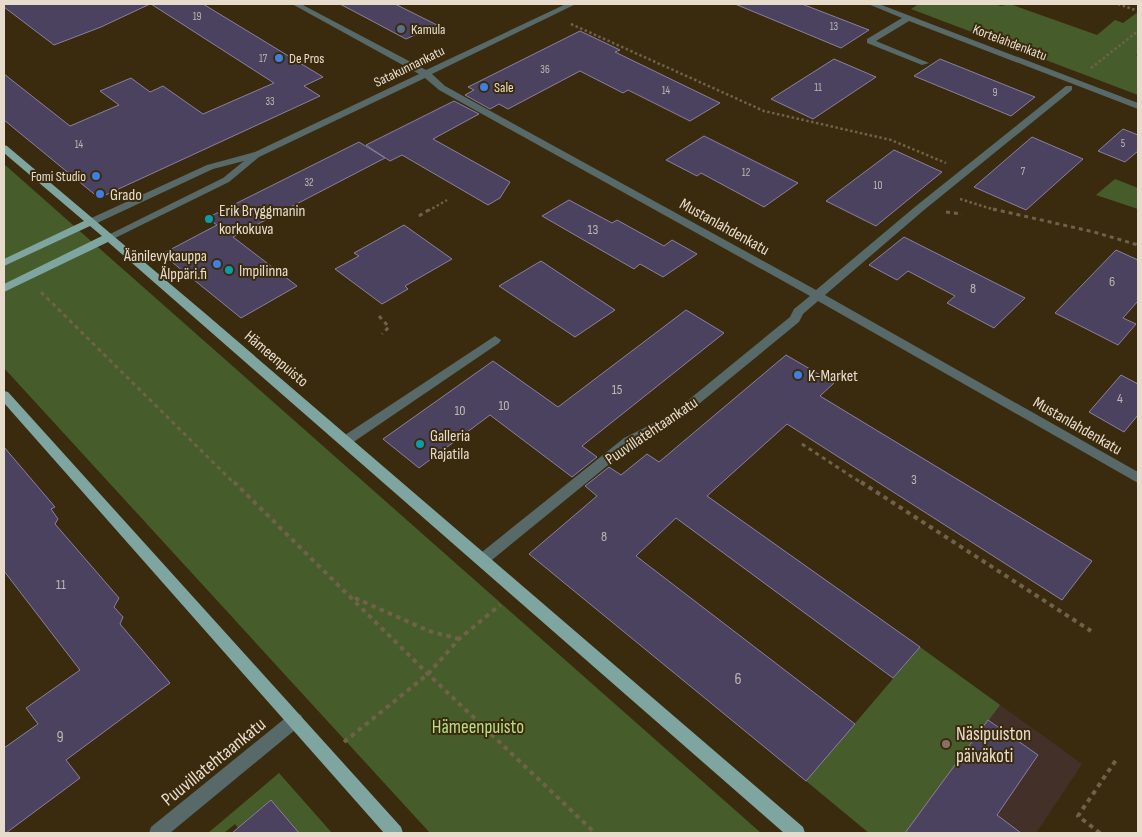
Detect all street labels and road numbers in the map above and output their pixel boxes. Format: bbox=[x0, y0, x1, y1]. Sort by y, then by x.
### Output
street label: Kortelahdenkatu bbox=[970, 21, 1049, 64]
street label: Satakunnankatu bbox=[371, 42, 447, 91]
street label: Mustanlahdenkatu bbox=[676, 195, 772, 260]
street label: Hämeenpuisto bbox=[240, 327, 312, 391]
street label: Puuvillatehtaankatu bbox=[602, 393, 702, 469]
street label: Mustanlahdenkatu bbox=[1029, 393, 1125, 459]
street label: Puuvillatehtaankatu bbox=[157, 713, 271, 811]

